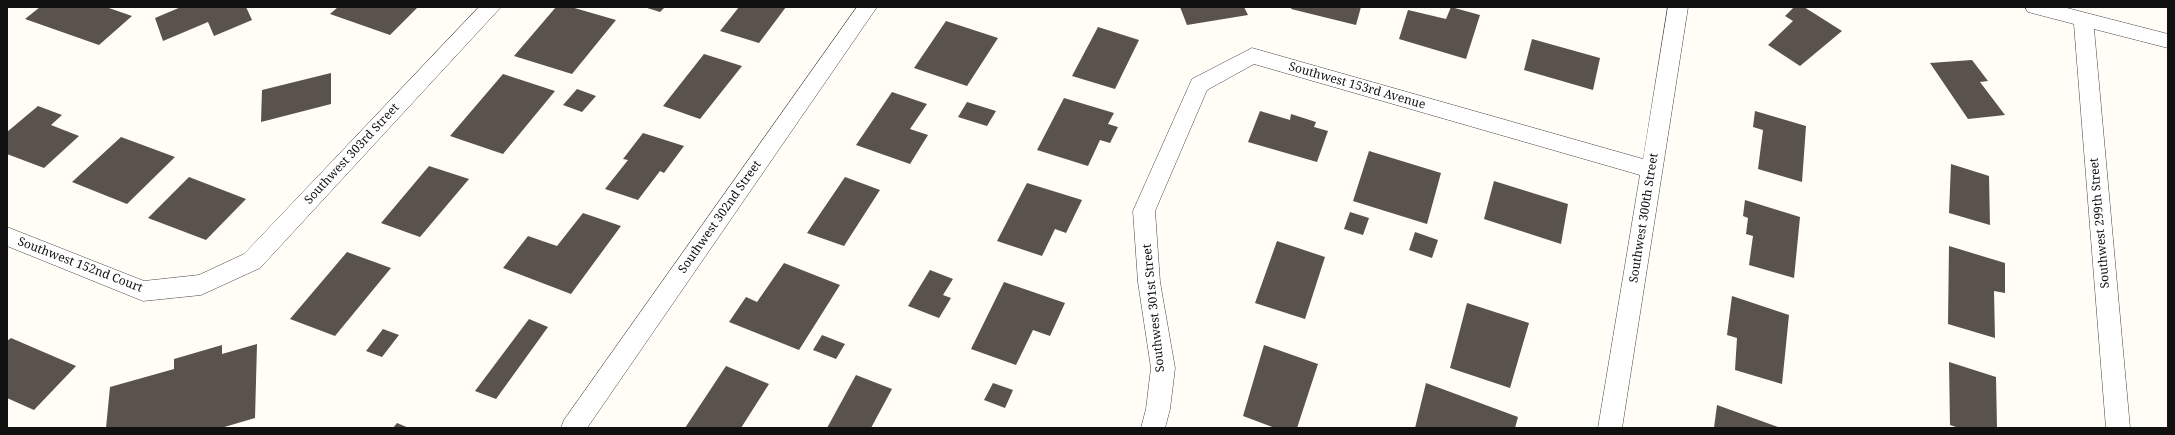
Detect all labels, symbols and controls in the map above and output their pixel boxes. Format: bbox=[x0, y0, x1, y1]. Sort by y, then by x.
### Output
street label: Southwest 153rd Avenue bbox=[1287, 60, 1427, 112]
street label: Southwest 303rd Street bbox=[302, 101, 402, 207]
street label: Southwest 300th Street bbox=[1627, 152, 1661, 284]
street label: Southwest 299th Street bbox=[2087, 157, 2113, 289]
street label: Southwest 302nd Street bbox=[676, 158, 764, 276]
street label: Southwest 152nd Court bbox=[16, 235, 144, 295]
street label: Southwest 301st Street bbox=[1140, 243, 1168, 373]

